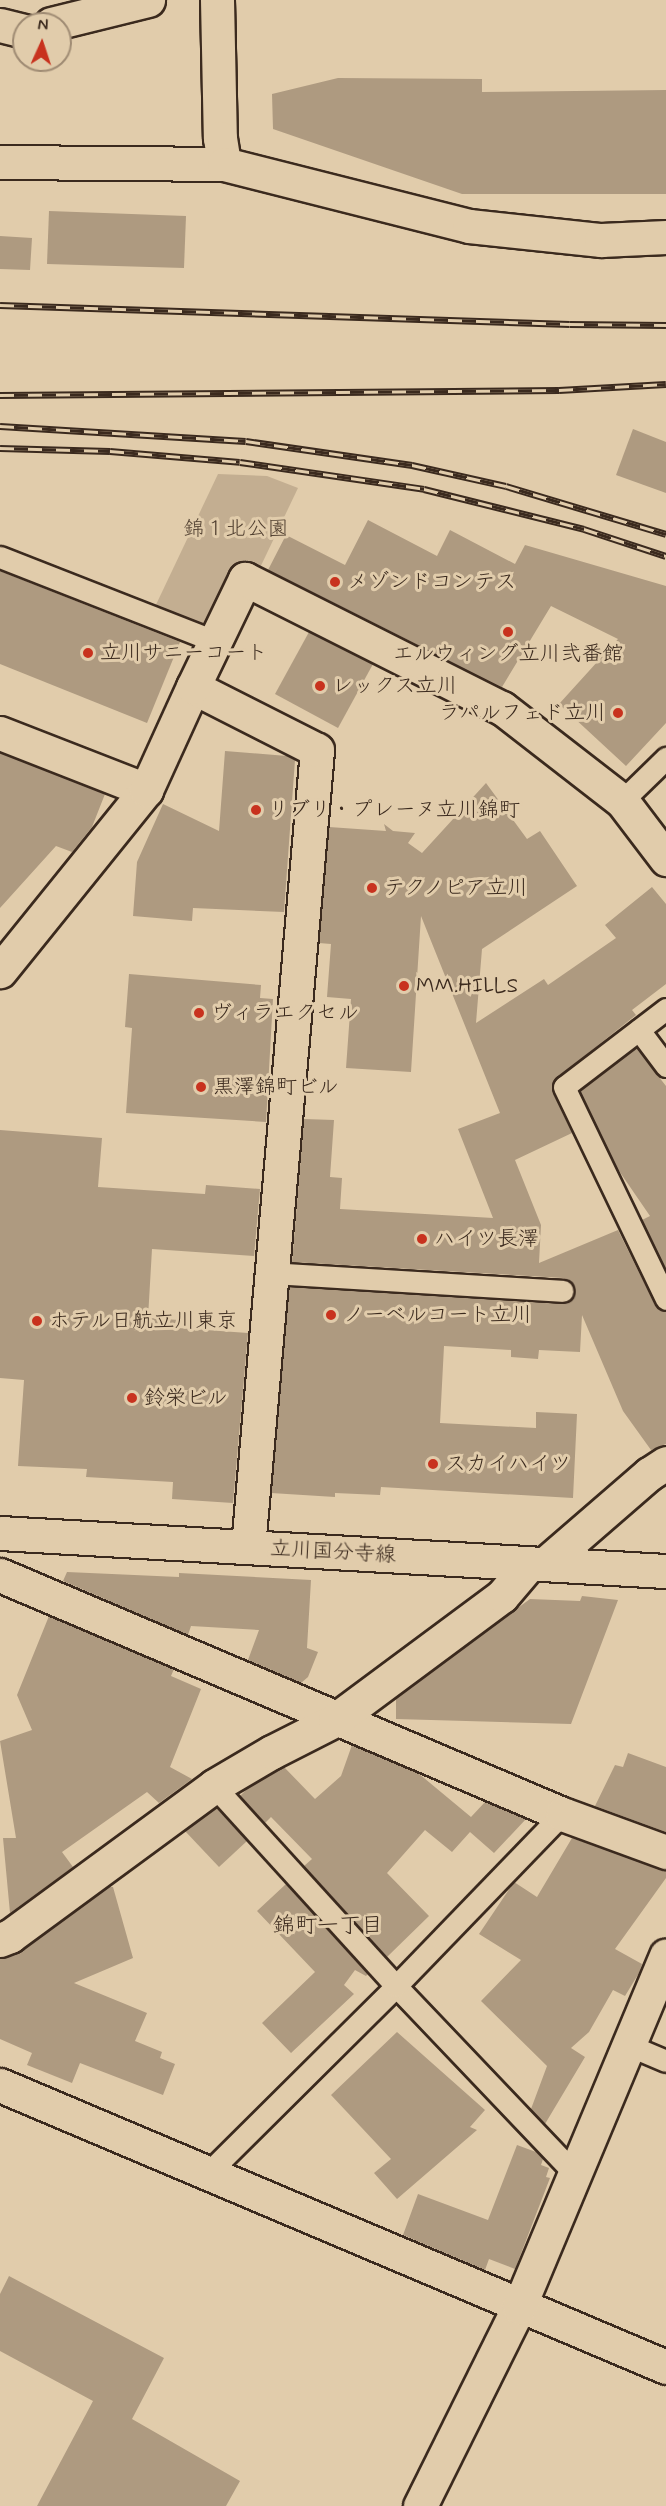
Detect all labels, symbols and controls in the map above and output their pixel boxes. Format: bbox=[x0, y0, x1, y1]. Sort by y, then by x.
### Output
north arrow bbox=[12, 12, 72, 72]
text: N bbox=[37, 15, 49, 36]
park label: 錦１北公園 bbox=[184, 516, 288, 542]
place label: メゾンドコンテス bbox=[347, 569, 515, 595]
marker: メゾンドコンテス bbox=[328, 575, 342, 589]
marker: エルウィング立川弐番館 bbox=[501, 625, 515, 639]
place label: 立川サニーコート bbox=[100, 640, 268, 666]
place label: エルウィング立川弐番館 bbox=[393, 641, 623, 667]
marker: 立川サニーコート bbox=[81, 646, 95, 660]
place label: レックス立川 bbox=[332, 673, 458, 699]
marker: レックス立川 bbox=[313, 679, 327, 693]
place label: ラパルフェド立川 bbox=[438, 700, 606, 726]
marker: ラパルフェド立川 bbox=[611, 706, 625, 720]
place label: リブリ・プレーヌ立川錦町 bbox=[268, 797, 521, 823]
marker: リブリ・プレーヌ立川錦町 bbox=[249, 803, 263, 817]
place label: テクノピア立川 bbox=[384, 875, 531, 901]
marker: テクノピア立川 bbox=[365, 881, 379, 895]
place label: MM.HILLS bbox=[416, 973, 518, 999]
marker: MM.HILLS bbox=[397, 979, 411, 993]
place label: ヴィラエクセル bbox=[211, 1000, 358, 1026]
marker: ヴィラエクセル bbox=[192, 1006, 206, 1020]
place label: 黒澤錦町ビル bbox=[213, 1074, 339, 1100]
marker: 黒澤錦町ビル bbox=[194, 1080, 208, 1094]
place label: ハイツ長澤 bbox=[434, 1226, 539, 1252]
marker: ハイツ長澤 bbox=[415, 1232, 429, 1246]
place label: ノーベルコート立川 bbox=[343, 1302, 532, 1328]
place label: ホテル日航立川東京 bbox=[49, 1308, 238, 1334]
marker: ノーベルコート立川 bbox=[324, 1308, 338, 1322]
marker: ホテル日航立川東京 bbox=[30, 1314, 44, 1328]
place label: 鈴栄ビル bbox=[144, 1385, 228, 1411]
marker: 鈴栄ビル bbox=[125, 1391, 139, 1405]
place label: スカイハイツ bbox=[445, 1451, 571, 1477]
marker: スカイハイツ bbox=[426, 1457, 440, 1471]
street label: 立川国分寺線 bbox=[269, 1536, 397, 1568]
district label: 錦町一丁目 bbox=[273, 1914, 383, 1940]

